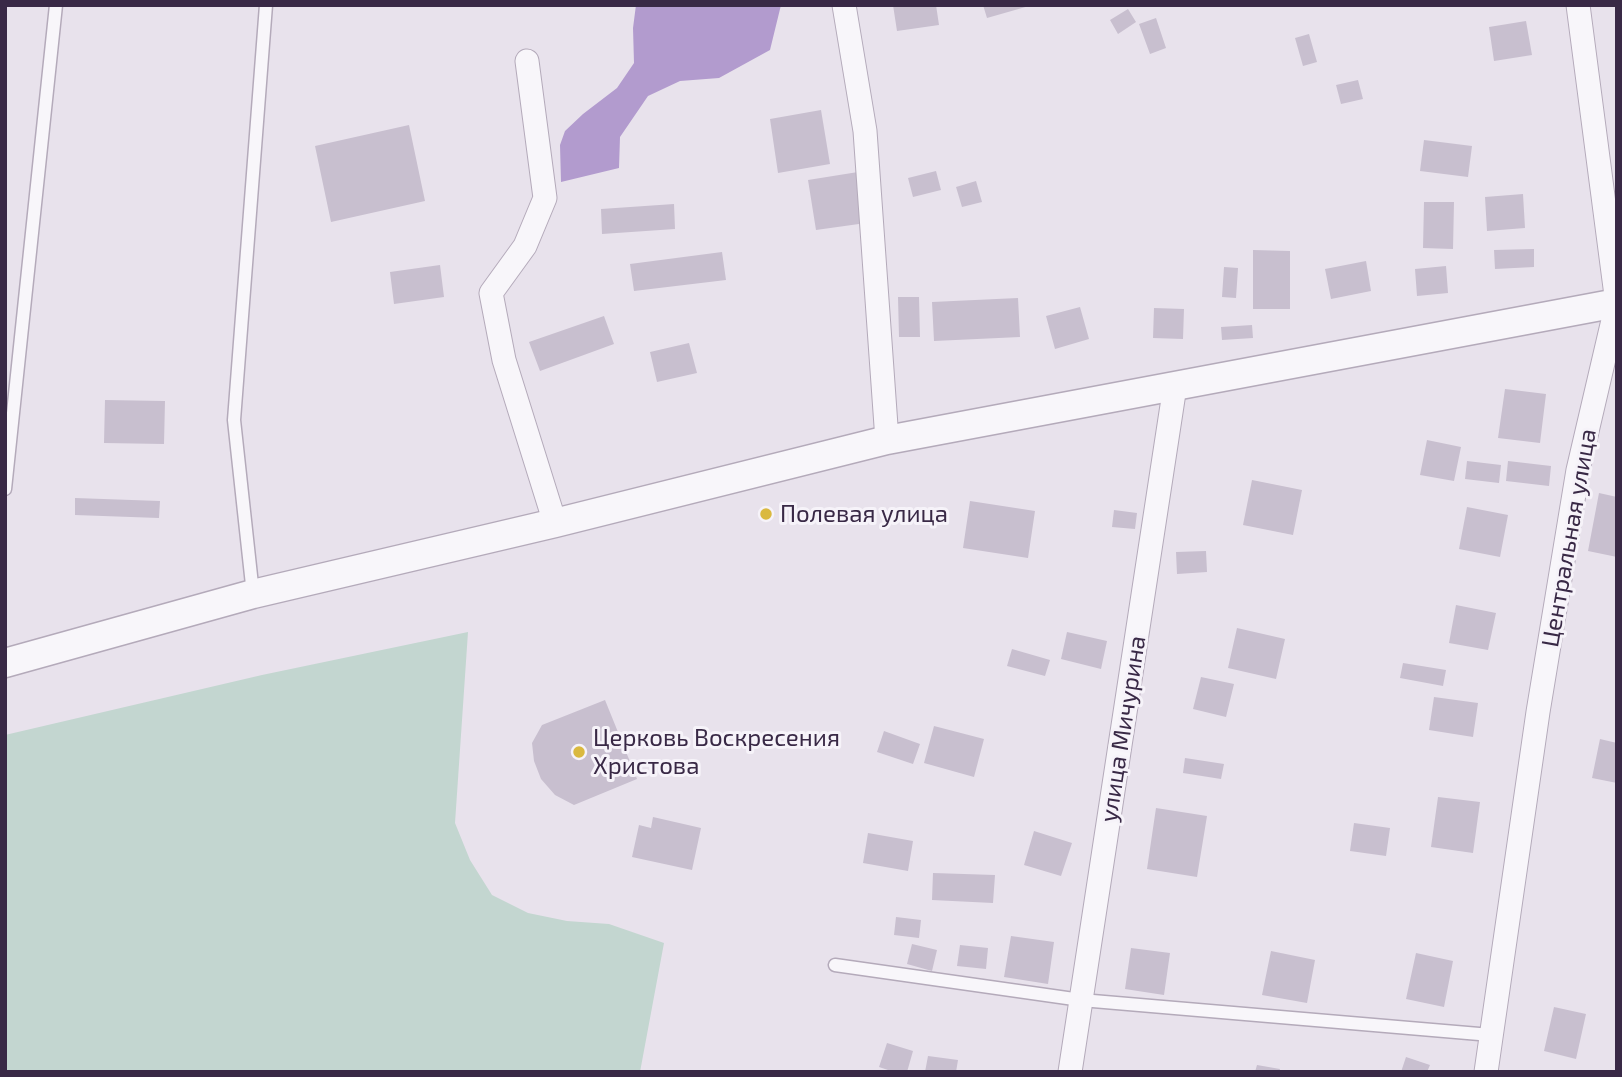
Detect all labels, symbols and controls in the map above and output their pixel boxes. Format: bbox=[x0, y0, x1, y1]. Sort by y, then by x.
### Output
street label: Центральная улица bbox=[1536, 427, 1602, 649]
place label: Полевая улица bbox=[780, 500, 948, 528]
marker: Полевая улица bbox=[758, 506, 774, 522]
street label: улица Мичурина bbox=[1094, 634, 1152, 824]
place label: Церковь Воскресения Христова bbox=[593, 724, 840, 780]
marker: Церковь Воскресения Христова bbox=[571, 744, 587, 760]

